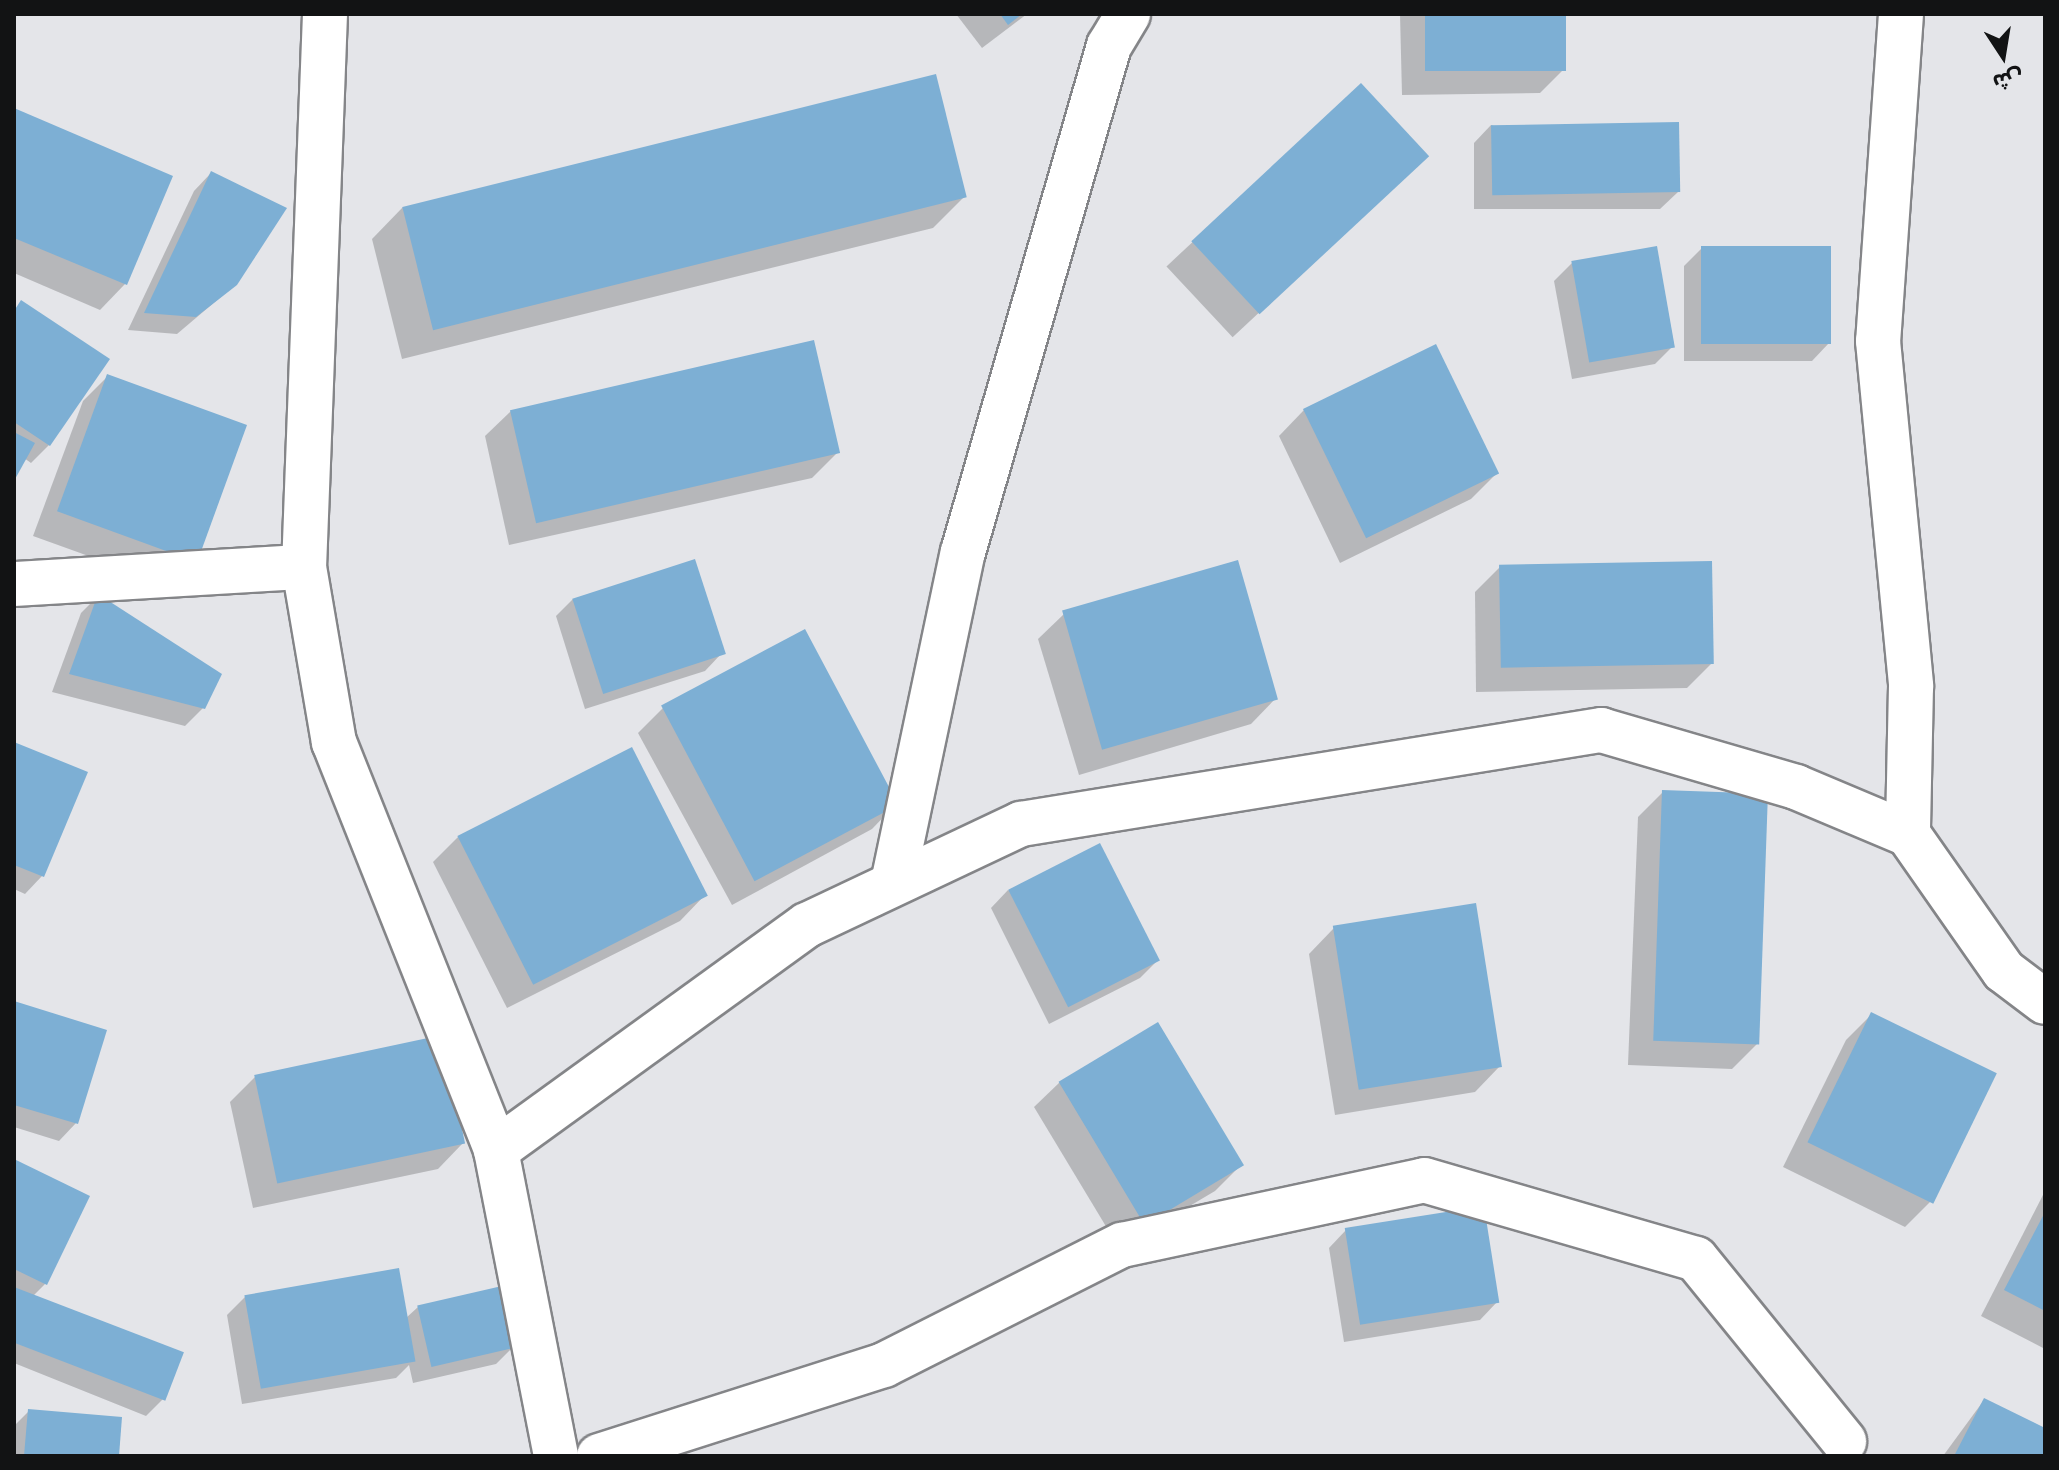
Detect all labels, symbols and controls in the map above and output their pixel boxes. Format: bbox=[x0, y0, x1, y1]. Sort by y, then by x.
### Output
north arrow bbox=[1963, 16, 2043, 96]
text: ش bbox=[1991, 65, 2025, 95]

